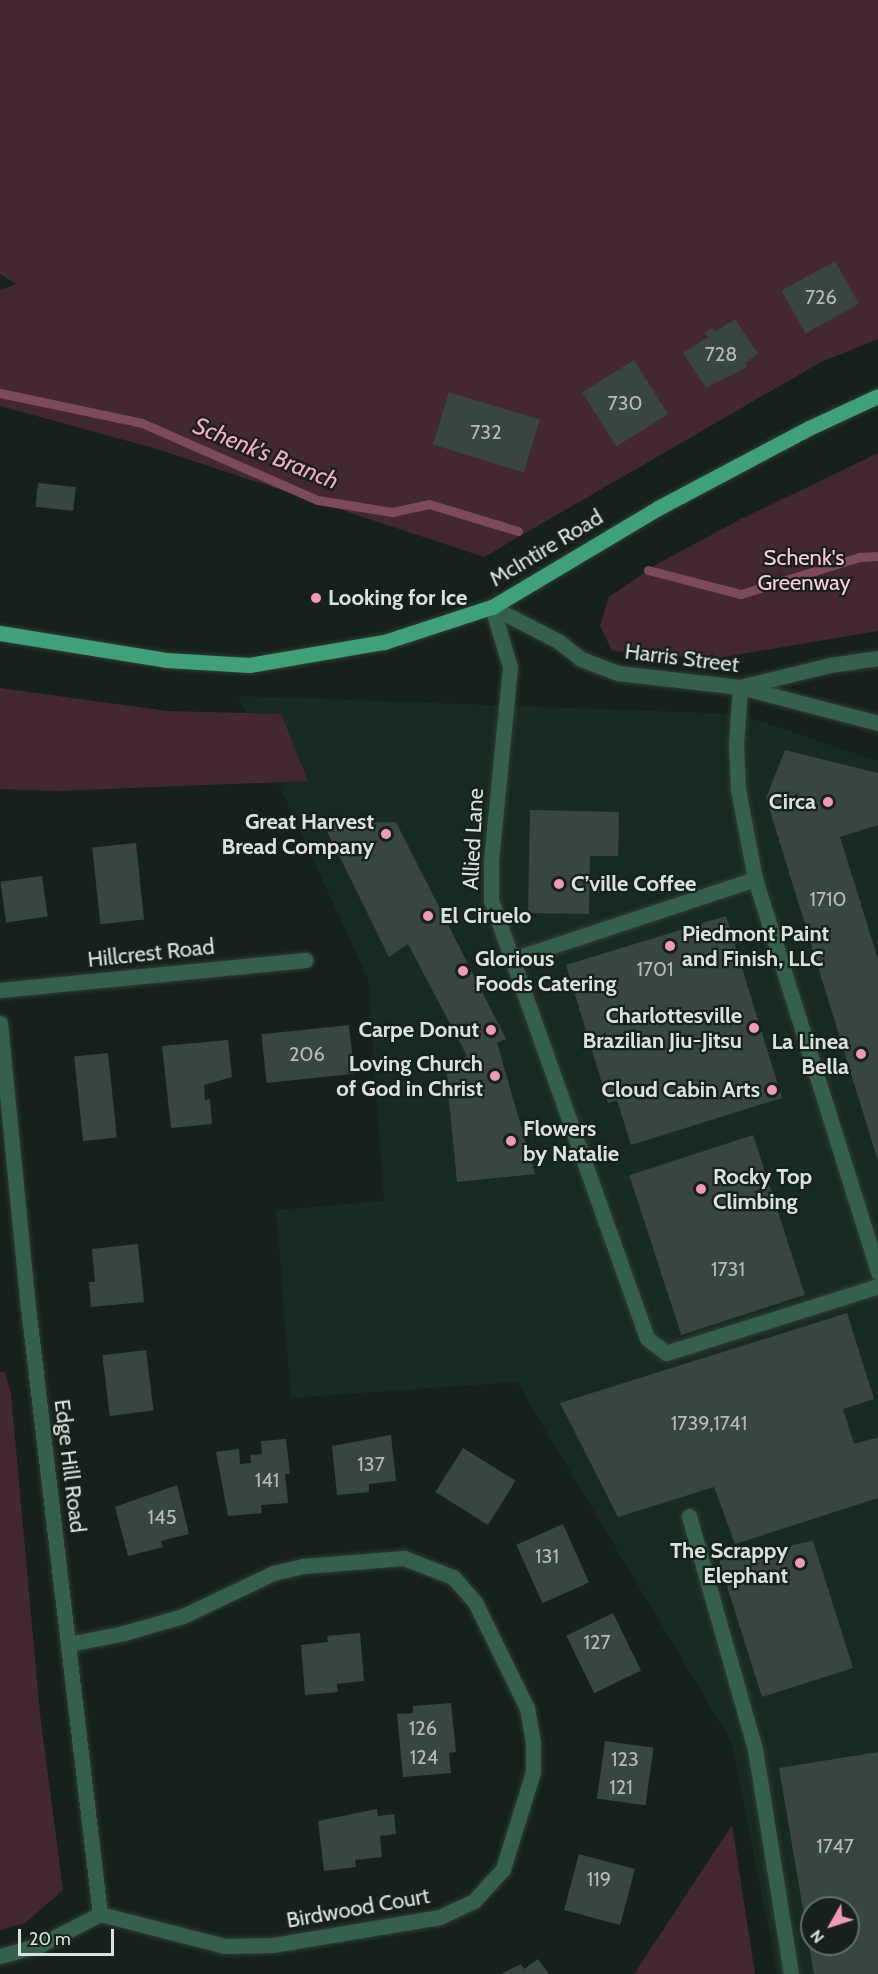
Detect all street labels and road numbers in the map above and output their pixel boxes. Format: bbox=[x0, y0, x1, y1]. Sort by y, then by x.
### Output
street label: McIntire Road bbox=[485, 504, 607, 592]
street label: Harris Street bbox=[623, 638, 741, 678]
street label: Allied Lane bbox=[457, 787, 489, 891]
street label: Hillcrest Road bbox=[86, 933, 216, 973]
street label: Edge Hill Road bbox=[49, 1398, 91, 1534]
street label: Birdwood Court bbox=[284, 1882, 432, 1934]

